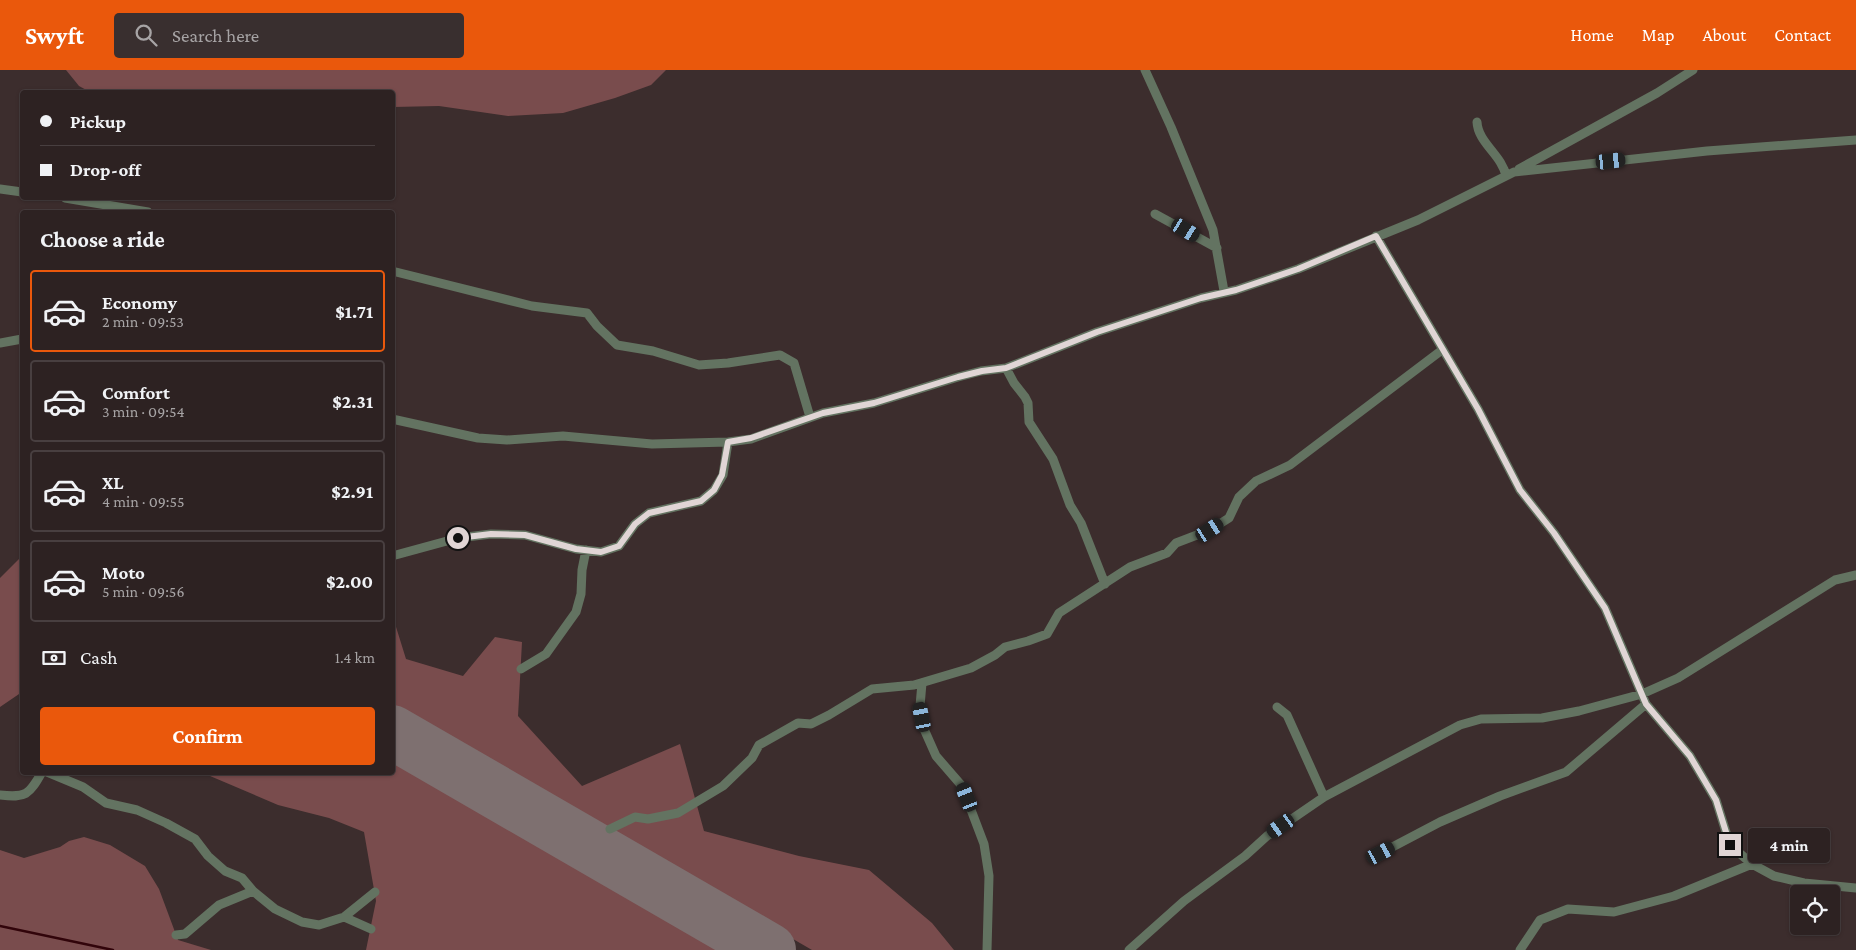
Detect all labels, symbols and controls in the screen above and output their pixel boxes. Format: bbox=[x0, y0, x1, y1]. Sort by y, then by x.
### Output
search box bbox=[114, 13, 464, 58]
icon: search bbox=[132, 21, 160, 49]
text: Swyft bbox=[25, 22, 84, 49]
text: Search here bbox=[172, 25, 259, 46]
text: Home bbox=[1571, 25, 1614, 45]
text: Map bbox=[1642, 25, 1674, 45]
text: About bbox=[1702, 25, 1746, 45]
text: Contact bbox=[1774, 25, 1831, 45]
text: Pickup bbox=[70, 111, 126, 132]
car bbox=[1595, 152, 1626, 170]
text: Drop-off bbox=[70, 159, 141, 180]
car bbox=[1169, 216, 1202, 244]
text: Choose a ride bbox=[40, 227, 165, 252]
icon: car bbox=[42, 289, 87, 334]
text: Economy bbox=[102, 292, 177, 313]
text: $1.71 bbox=[335, 301, 373, 322]
text: 2 min · 09:53 bbox=[102, 313, 184, 330]
icon: car bbox=[42, 379, 87, 424]
text: Comfort bbox=[102, 382, 170, 403]
text: $2.31 bbox=[332, 391, 373, 412]
text: 3 min · 09:54 bbox=[102, 403, 185, 420]
icon: car bbox=[42, 469, 87, 514]
text: XL bbox=[102, 472, 124, 493]
text: $2.91 bbox=[331, 481, 373, 502]
text: 4 min · 09:55 bbox=[102, 493, 184, 510]
car bbox=[1193, 516, 1226, 544]
route start bbox=[447, 527, 469, 549]
icon: car bbox=[42, 559, 87, 604]
text: Moto bbox=[102, 562, 145, 583]
text: $2.00 bbox=[326, 571, 373, 592]
text: 5 min · 09:56 bbox=[102, 583, 185, 600]
icon: cash bbox=[40, 644, 68, 672]
text: Cash bbox=[80, 647, 118, 668]
text: 1.4 km bbox=[335, 649, 375, 666]
car bbox=[911, 701, 932, 733]
button: Confirm bbox=[40, 707, 375, 765]
car bbox=[954, 780, 979, 814]
car bbox=[1264, 811, 1297, 841]
callout: 4 min bbox=[1748, 828, 1830, 862]
route end bbox=[1719, 834, 1741, 856]
text: 4 min bbox=[1769, 837, 1809, 854]
car bbox=[1364, 839, 1397, 867]
map controls bbox=[1790, 885, 1840, 935]
button: locate bbox=[1790, 885, 1840, 935]

